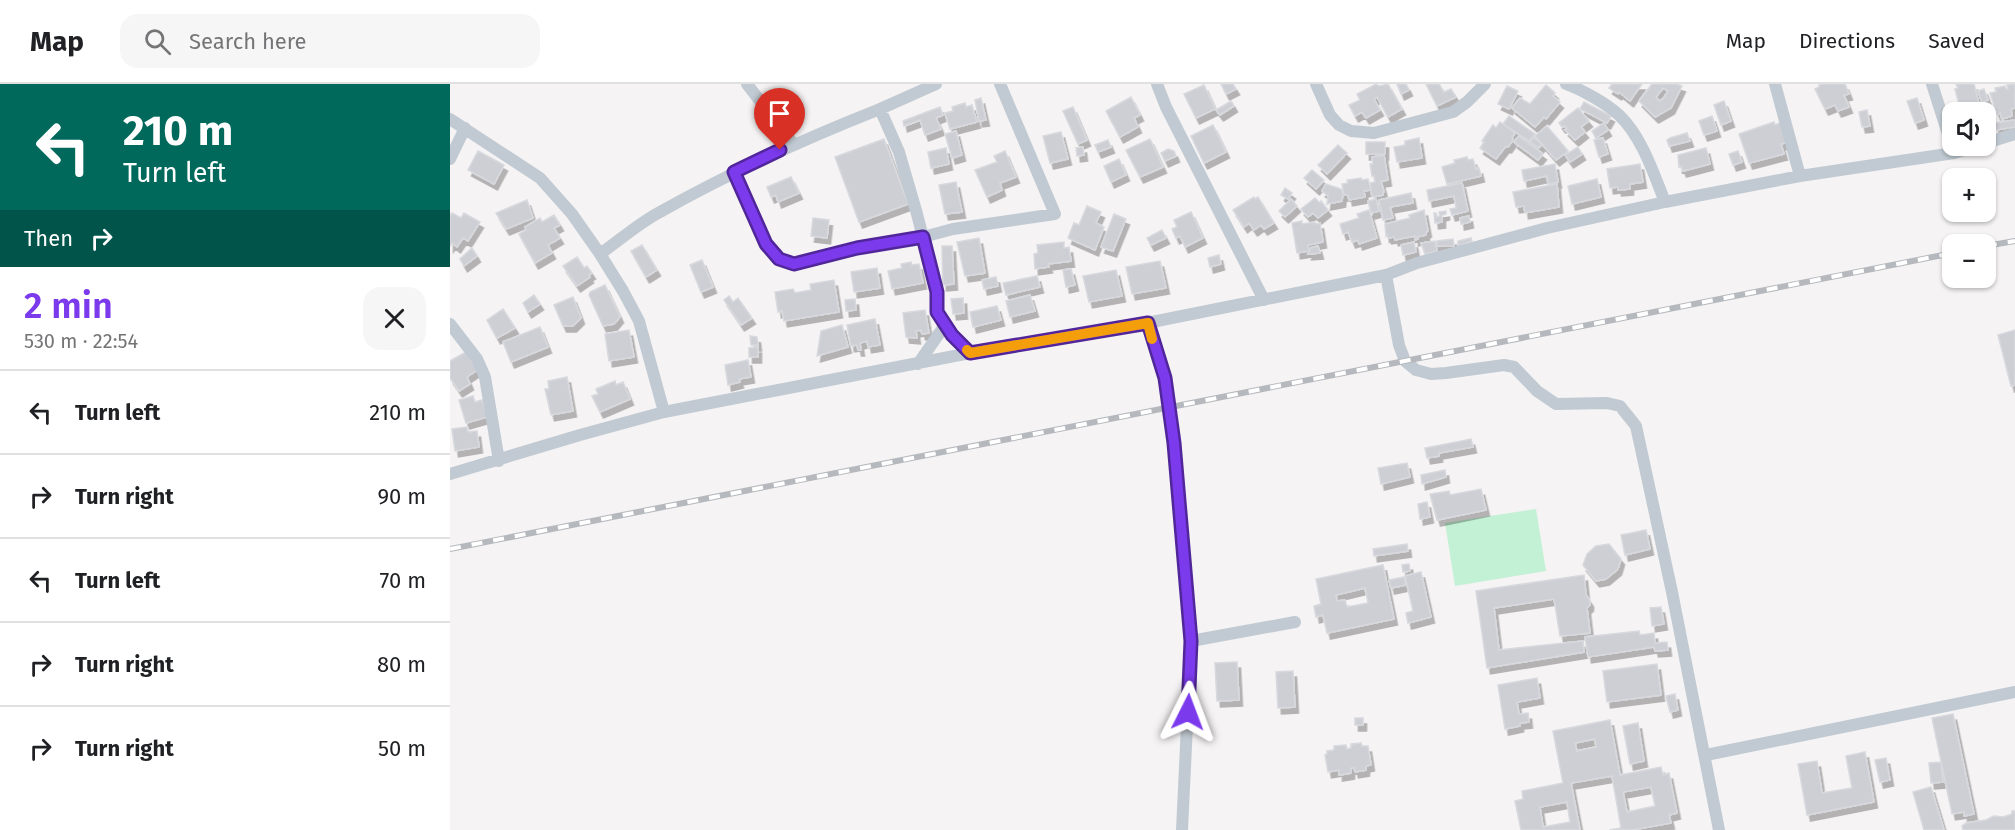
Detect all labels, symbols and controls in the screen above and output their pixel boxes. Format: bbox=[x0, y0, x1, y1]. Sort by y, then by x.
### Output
search box bbox=[120, 14, 540, 68]
text: Map bbox=[30, 25, 84, 58]
icon: search bbox=[141, 25, 174, 58]
text: Search here bbox=[189, 28, 307, 55]
text: Map bbox=[1726, 28, 1766, 54]
text: Directions bbox=[1799, 28, 1895, 54]
text: Saved bbox=[1928, 28, 1985, 54]
pin bbox=[754, 88, 805, 150]
icon: arrive bbox=[763, 97, 796, 130]
map controls bbox=[1942, 102, 1996, 288]
button: sound bbox=[1942, 102, 1996, 156]
text: 210 m bbox=[123, 106, 233, 156]
icon: left bbox=[24, 108, 102, 186]
text: Turn left bbox=[123, 157, 226, 189]
button: + bbox=[1942, 168, 1996, 222]
icon: right bbox=[85, 222, 118, 255]
text: Then bbox=[24, 225, 73, 252]
button: − bbox=[1942, 234, 1996, 288]
text: 2 min bbox=[24, 284, 113, 328]
button: close bbox=[363, 287, 426, 350]
text: 530 m · 22:54 bbox=[24, 329, 138, 353]
icon: left bbox=[24, 396, 57, 429]
text: Turn left bbox=[75, 399, 160, 426]
text: 210 m bbox=[369, 399, 426, 426]
icon: right bbox=[24, 480, 57, 513]
text: Turn right bbox=[75, 483, 174, 510]
text: 90 m bbox=[377, 483, 426, 510]
icon: left bbox=[24, 564, 57, 597]
text: Turn left bbox=[75, 567, 160, 594]
text: 70 m bbox=[380, 567, 426, 594]
icon: right bbox=[24, 648, 57, 681]
text: Turn right bbox=[75, 651, 174, 678]
text: 80 m bbox=[377, 651, 426, 678]
position arrow bbox=[1156, 680, 1220, 744]
icon: right bbox=[24, 732, 57, 765]
text: Turn right bbox=[75, 735, 174, 762]
text: 50 m bbox=[378, 735, 426, 762]

